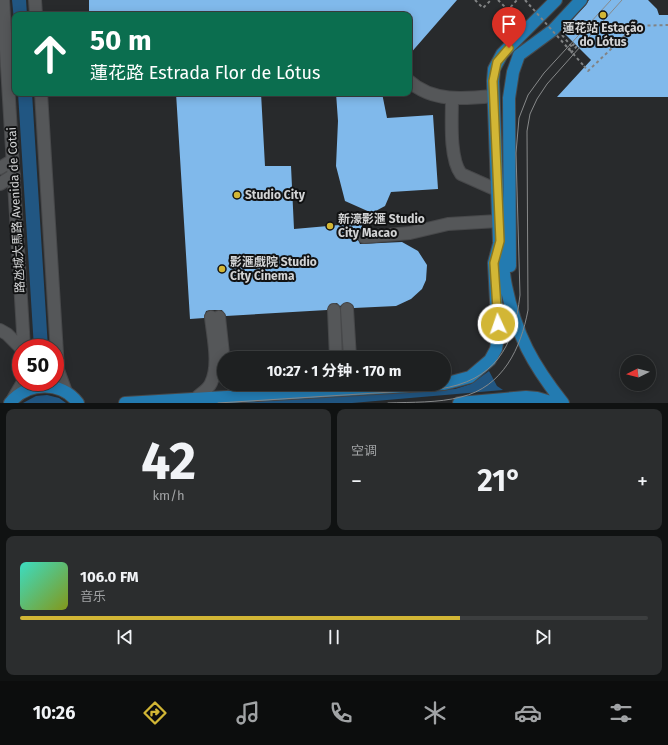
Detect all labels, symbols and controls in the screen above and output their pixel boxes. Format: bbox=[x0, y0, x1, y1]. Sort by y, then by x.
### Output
pin bbox=[492, 7.0, 526, 48]
marker: 蓮花站 Estação do Lótus bbox=[598, 10, 608, 20]
icon: arrive bbox=[498, 13, 520, 35]
place label: 蓮花站 Estação do Lótus bbox=[562, 21, 644, 49]
text: 50 m bbox=[90, 24, 152, 57]
icon: ahead bbox=[24, 28, 76, 80]
text: 蓮花路 Estrada Flor de Lótus bbox=[90, 62, 320, 84]
street label: 路氹城大馬路 Avenida de Cotai bbox=[5, 127, 27, 293]
place label: Studio City bbox=[245, 188, 306, 202]
marker: Studio City bbox=[232, 190, 242, 200]
place label: 新濠影滙 Studio City Macao bbox=[338, 212, 425, 240]
marker: 新濠影滙 Studio City Macao bbox=[325, 221, 335, 231]
place label: 影滙戲院 Studio City Cinema bbox=[230, 255, 317, 283]
marker: 影滙戲院 Studio City Cinema bbox=[217, 264, 227, 274]
position arrow bbox=[477, 303, 519, 345]
speed limit sign: 50 bbox=[12, 339, 64, 391]
north arrow bbox=[620, 355, 656, 391]
map controls bbox=[620, 355, 656, 391]
text: 10:27 · 1 分钟 · 170 m bbox=[267, 362, 401, 380]
text: 42 bbox=[141, 430, 196, 493]
text: 空调 bbox=[351, 443, 377, 458]
text: 21° bbox=[477, 463, 522, 499]
text: − bbox=[351, 468, 362, 495]
text: + bbox=[637, 468, 648, 495]
text: km/h bbox=[152, 488, 185, 503]
text: 106.0 FM bbox=[80, 568, 139, 586]
text: 音乐 bbox=[80, 589, 106, 604]
icon: previous bbox=[114, 626, 136, 648]
icon: pause bbox=[323, 626, 345, 648]
icon: next bbox=[532, 626, 554, 648]
icon: directions bbox=[141, 699, 169, 727]
icon: music bbox=[234, 699, 262, 727]
icon: phone bbox=[327, 699, 355, 727]
icon: climate bbox=[421, 699, 449, 727]
icon: car bbox=[514, 699, 542, 727]
icon: filters bbox=[607, 699, 635, 727]
text: 10:26 bbox=[33, 702, 75, 724]

